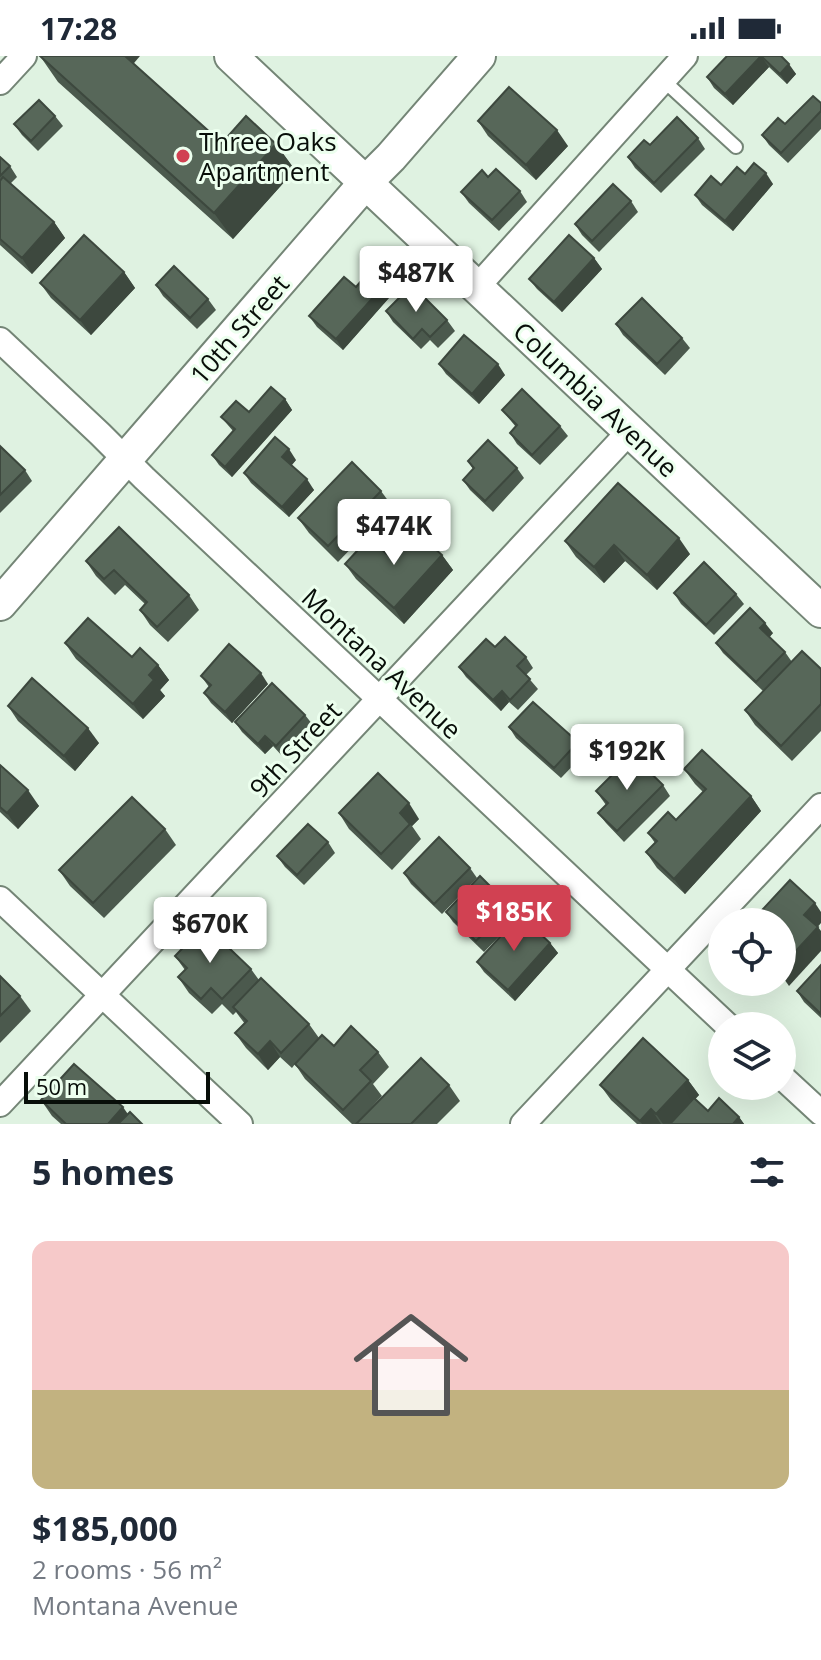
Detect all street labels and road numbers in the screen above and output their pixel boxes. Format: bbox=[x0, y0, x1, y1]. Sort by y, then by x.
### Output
street label: 10th Street bbox=[181, 267, 297, 391]
street label: Columbia Avenue bbox=[506, 313, 686, 485]
street label: Montana Avenue bbox=[294, 579, 470, 747]
street label: 9th Street bbox=[241, 693, 349, 805]

